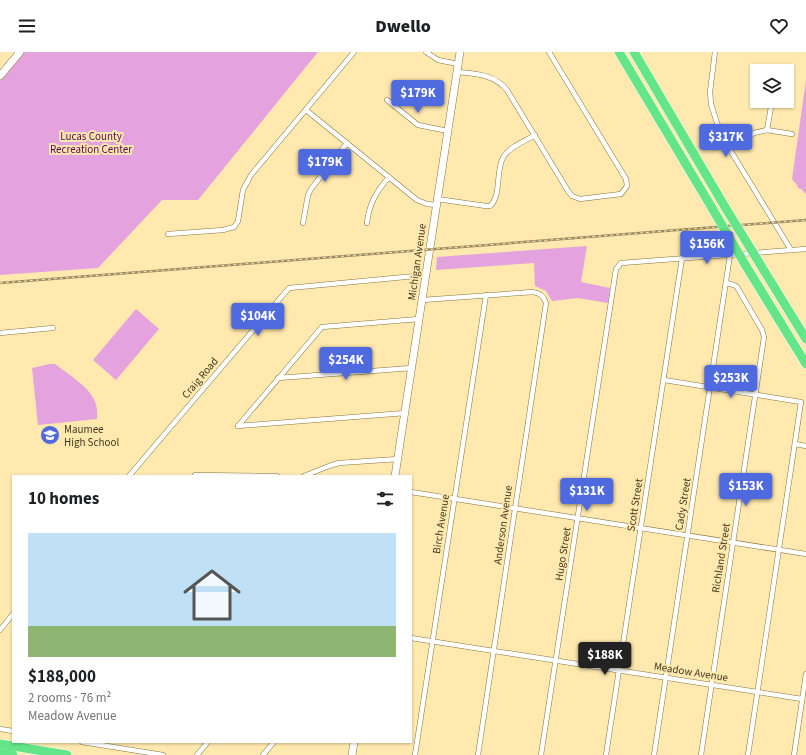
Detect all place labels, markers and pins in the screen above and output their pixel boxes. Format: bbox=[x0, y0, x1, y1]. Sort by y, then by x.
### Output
pin: $179K bbox=[390, 80, 446, 114]
pin: $317K bbox=[698, 124, 754, 158]
pin: $179K bbox=[297, 149, 353, 183]
pin: $156K bbox=[679, 231, 735, 265]
pin: $104K bbox=[230, 303, 286, 337]
pin: $254K bbox=[318, 347, 374, 381]
pin: $253K bbox=[703, 365, 759, 399]
place label: Maumee High School bbox=[64, 422, 119, 450]
school or university icon: Maumee High School bbox=[39, 424, 61, 446]
pin: $153K bbox=[718, 473, 774, 507]
pin: $131K bbox=[559, 478, 615, 512]
pin: $188K bbox=[577, 642, 633, 676]

